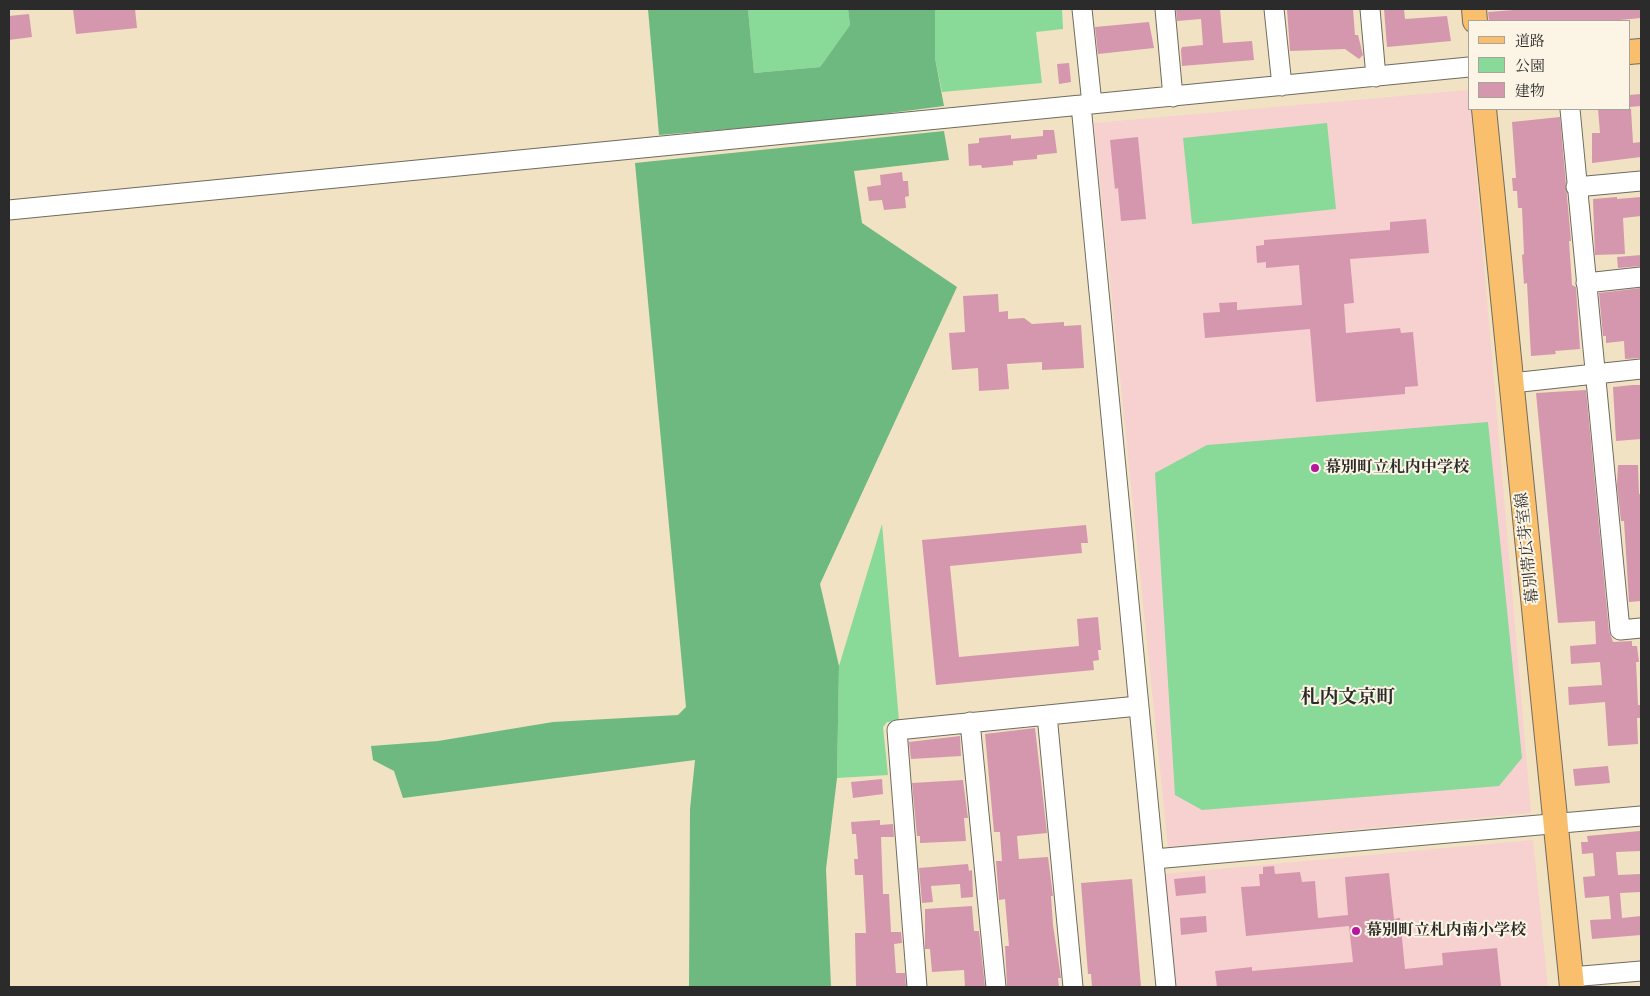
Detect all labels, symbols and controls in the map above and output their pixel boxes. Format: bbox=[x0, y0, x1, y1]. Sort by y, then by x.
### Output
legend bbox=[1468, 20, 1630, 110]
text: 道路 bbox=[1515, 32, 1545, 50]
text: 公園 bbox=[1515, 57, 1545, 75]
text: 建物 bbox=[1515, 82, 1545, 100]
place label: 幕別町立札内中学校 bbox=[1325, 458, 1469, 478]
marker: 幕別町立札内中学校 bbox=[1309, 462, 1321, 474]
street label: 幕別帯広芽室線 bbox=[1513, 491, 1543, 605]
district label: 札内文京町 bbox=[1301, 687, 1395, 709]
place label: 幕別町立札内南小学校 bbox=[1366, 921, 1526, 941]
marker: 幕別町立札内南小学校 bbox=[1350, 925, 1362, 937]

